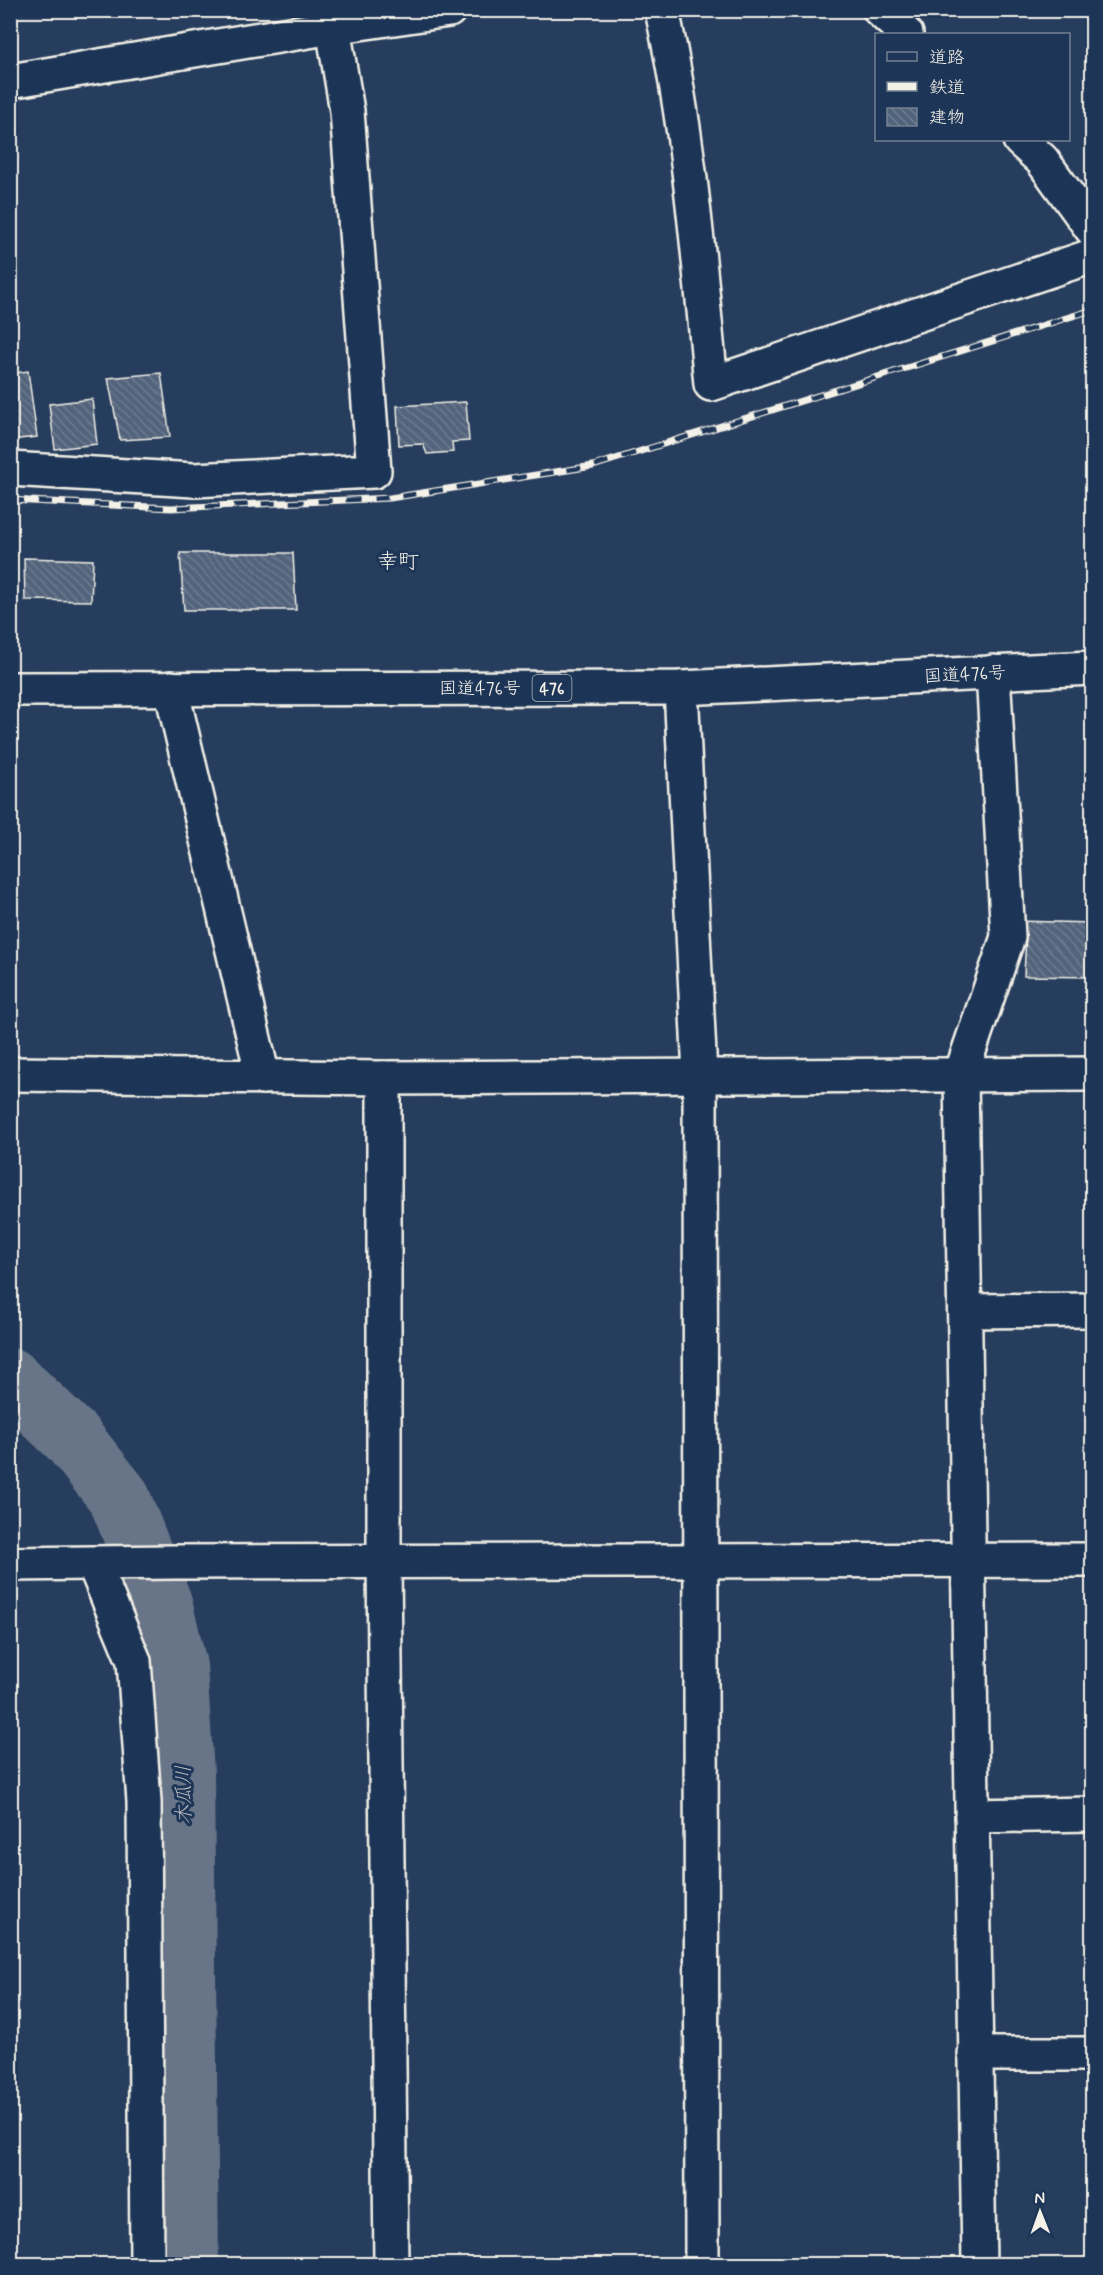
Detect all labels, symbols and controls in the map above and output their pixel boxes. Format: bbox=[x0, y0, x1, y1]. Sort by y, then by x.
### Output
legend bbox=[875, 33, 1070, 141]
text: 道路 bbox=[929, 46, 965, 70]
text: 鉄道 bbox=[929, 76, 965, 100]
text: 建物 bbox=[929, 106, 965, 130]
district label: 幸町 bbox=[377, 548, 419, 576]
street label: 国道476号 bbox=[923, 661, 1007, 689]
road number: 476 bbox=[532, 675, 572, 701]
street label: 国道476号 bbox=[439, 677, 521, 701]
water label: 木瓜川 bbox=[170, 1765, 199, 1825]
north arrow bbox=[1010, 2182, 1070, 2242]
text: N bbox=[1034, 2188, 1045, 2209]

